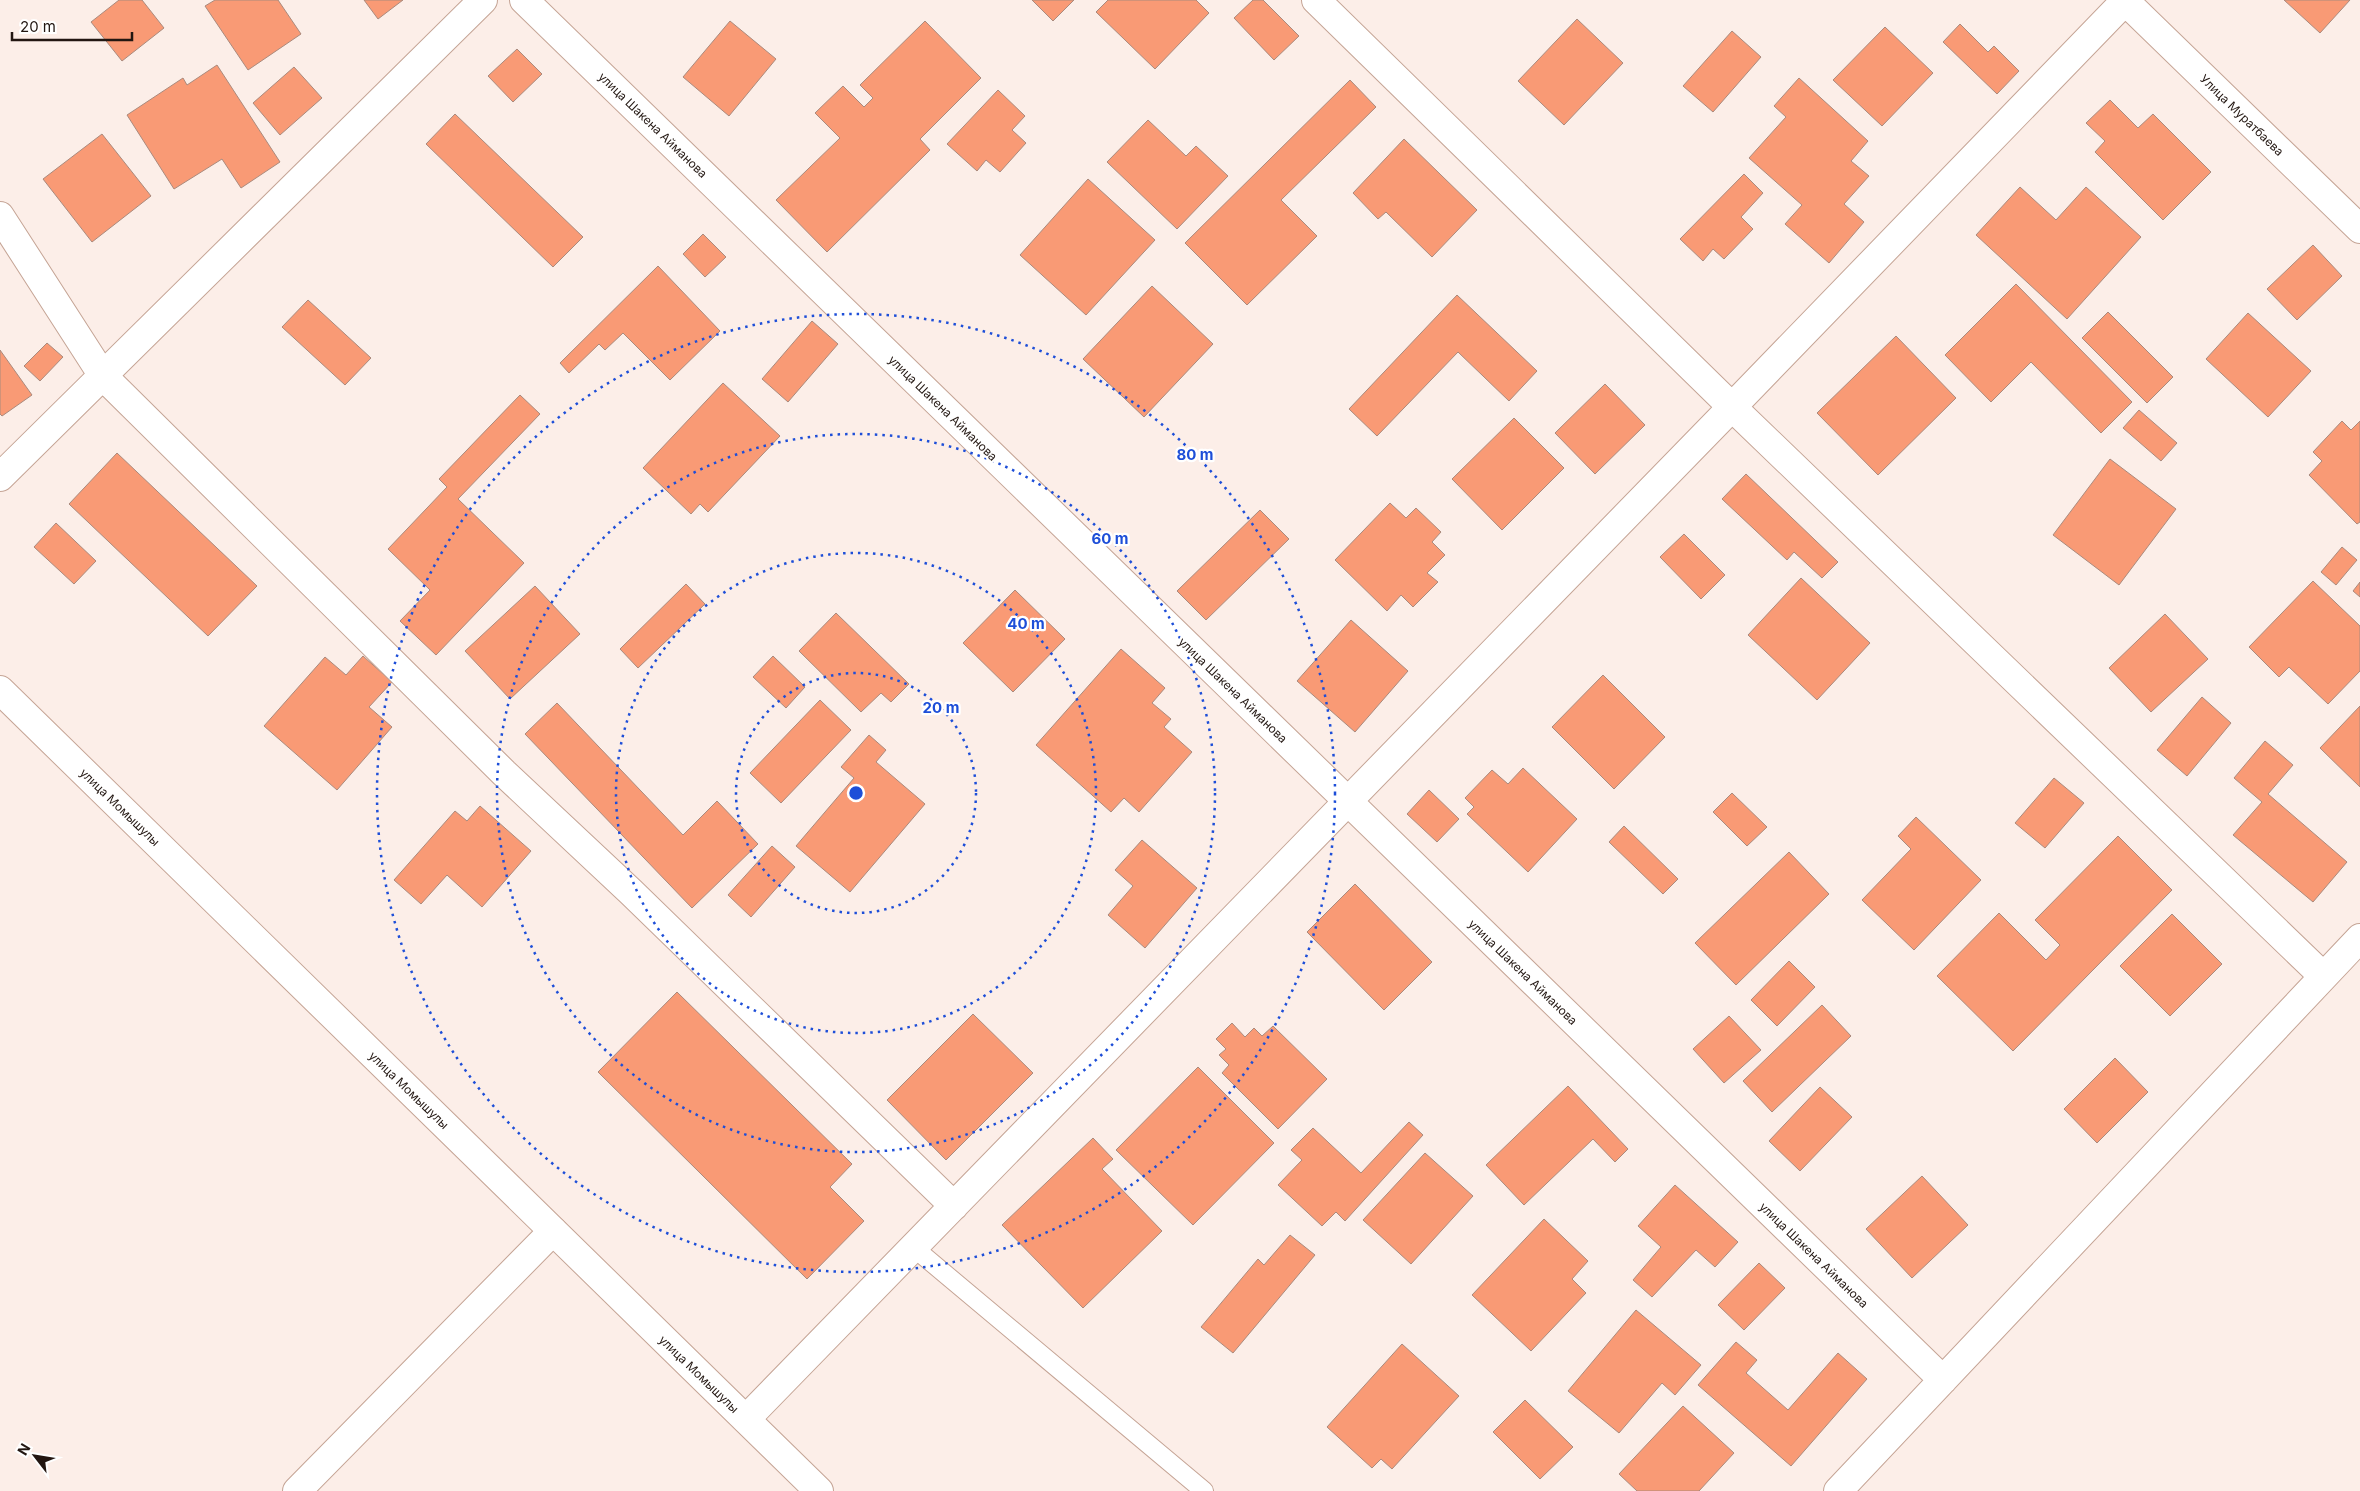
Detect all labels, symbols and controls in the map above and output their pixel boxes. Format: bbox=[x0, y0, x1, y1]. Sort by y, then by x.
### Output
scale bar bbox=[12, 10, 132, 42]
text: 20 m bbox=[20, 17, 56, 36]
street label: улица Шакена Айманова bbox=[596, 69, 710, 181]
street label: Улица Муратбаева bbox=[2197, 71, 2287, 159]
street label: улица Шакена Айманова bbox=[886, 352, 1000, 464]
text: 80 m bbox=[1176, 445, 1214, 464]
text: 60 m bbox=[1091, 529, 1129, 548]
text: 40 m bbox=[1007, 614, 1045, 633]
street label: улица Шакена Айманова bbox=[1176, 634, 1290, 746]
text: 20 m bbox=[923, 698, 959, 717]
street label: улица Момышулы bbox=[77, 765, 163, 849]
centre of rings bbox=[847, 784, 865, 802]
street label: улица Шакена Айманова bbox=[1466, 916, 1580, 1028]
street label: улица Момышулы bbox=[366, 1048, 452, 1132]
street label: улица Шакена Айманова bbox=[1757, 1199, 1871, 1311]
street label: улица Момышулы bbox=[656, 1332, 742, 1416]
north arrow bbox=[10, 1431, 60, 1481]
text: N bbox=[13, 1440, 33, 1458]

